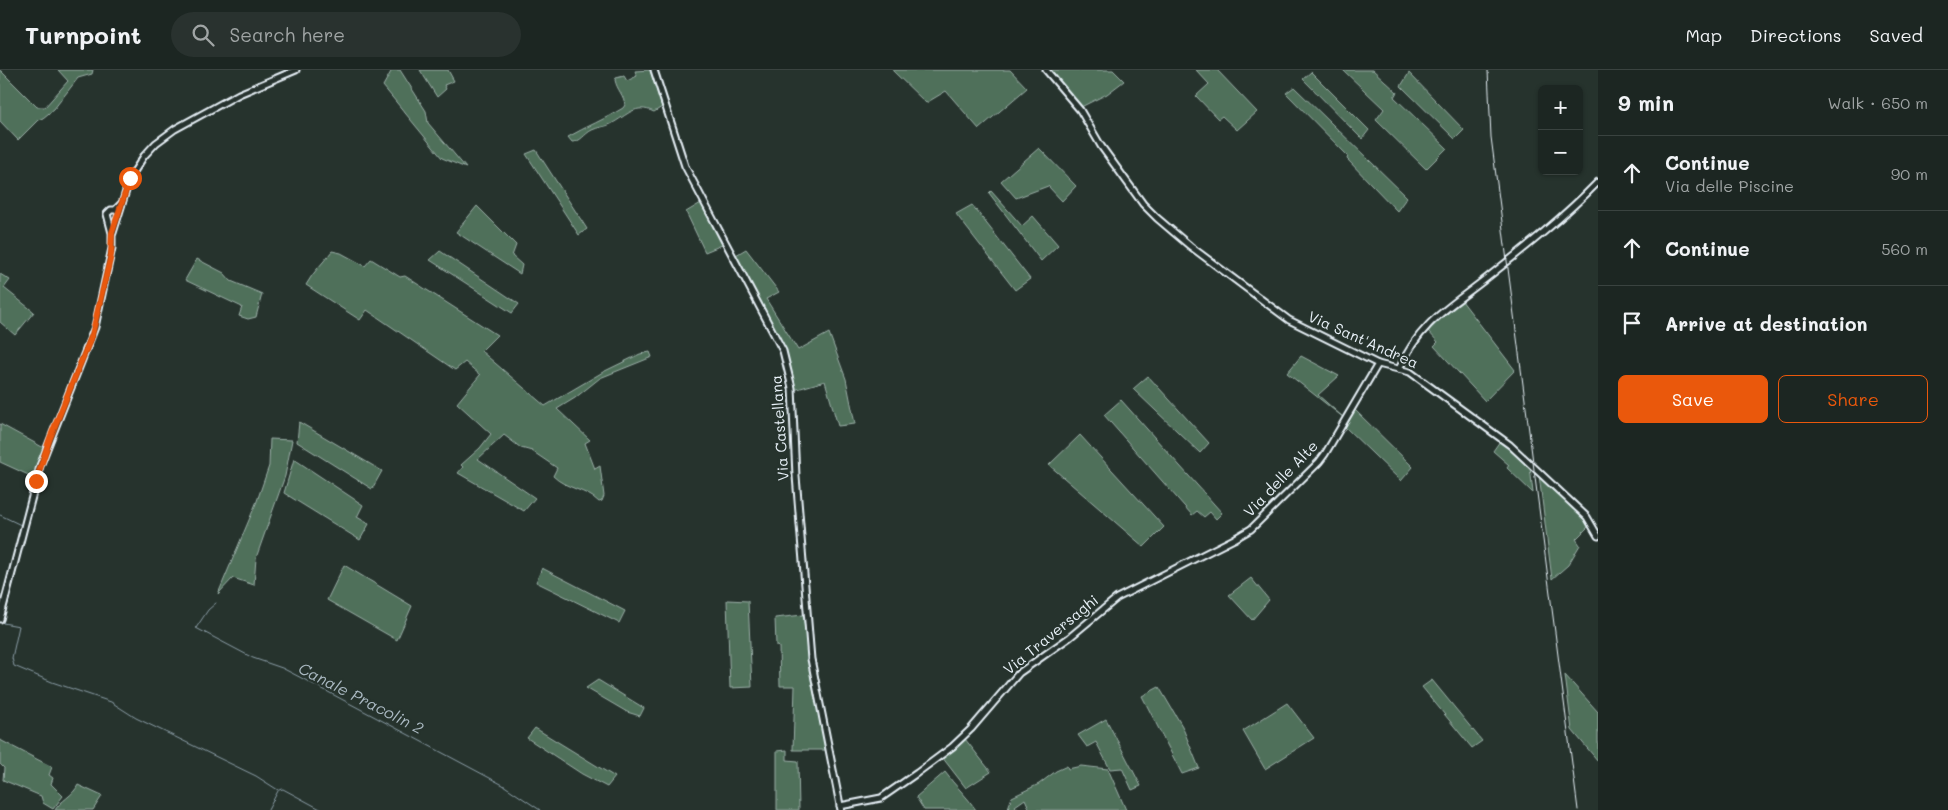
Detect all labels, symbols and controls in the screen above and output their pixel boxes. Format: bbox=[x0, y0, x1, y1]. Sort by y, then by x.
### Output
search box bbox=[171, 12, 521, 57]
text: Turnpoint bbox=[25, 19, 141, 50]
icon: search bbox=[189, 21, 217, 49]
text: Search here bbox=[229, 22, 345, 47]
text: Map bbox=[1685, 23, 1722, 47]
text: Directions bbox=[1750, 23, 1842, 47]
text: Saved bbox=[1870, 23, 1923, 47]
map controls bbox=[1538, 85, 1583, 175]
button: + bbox=[1538, 85, 1583, 130]
text: 9 min bbox=[1618, 89, 1674, 116]
text: Walk · 650 m bbox=[1828, 92, 1928, 113]
button: − bbox=[1538, 130, 1583, 175]
text: Continue bbox=[1665, 150, 1750, 175]
icon: ahead bbox=[1618, 159, 1646, 187]
text: 90 m bbox=[1891, 163, 1928, 184]
route start bbox=[119, 167, 142, 190]
text: Via delle Piscine bbox=[1665, 175, 1794, 196]
icon: ahead bbox=[1618, 234, 1646, 262]
text: Continue bbox=[1665, 236, 1750, 261]
text: 560 m bbox=[1881, 238, 1928, 259]
street label: Via Sant'Andrea bbox=[1305, 306, 1422, 372]
icon: arrive bbox=[1618, 309, 1646, 337]
text: Arrive at destination bbox=[1665, 311, 1868, 336]
street label: Via Castellana bbox=[765, 374, 793, 482]
button: Save bbox=[1618, 375, 1768, 423]
button: Share bbox=[1778, 375, 1928, 423]
street label: Via delle Alte bbox=[1239, 436, 1322, 521]
route end bbox=[25, 470, 48, 493]
street label: Via Traversaghi bbox=[999, 590, 1102, 679]
water label: Canale Pracolin 2 bbox=[295, 657, 427, 738]

